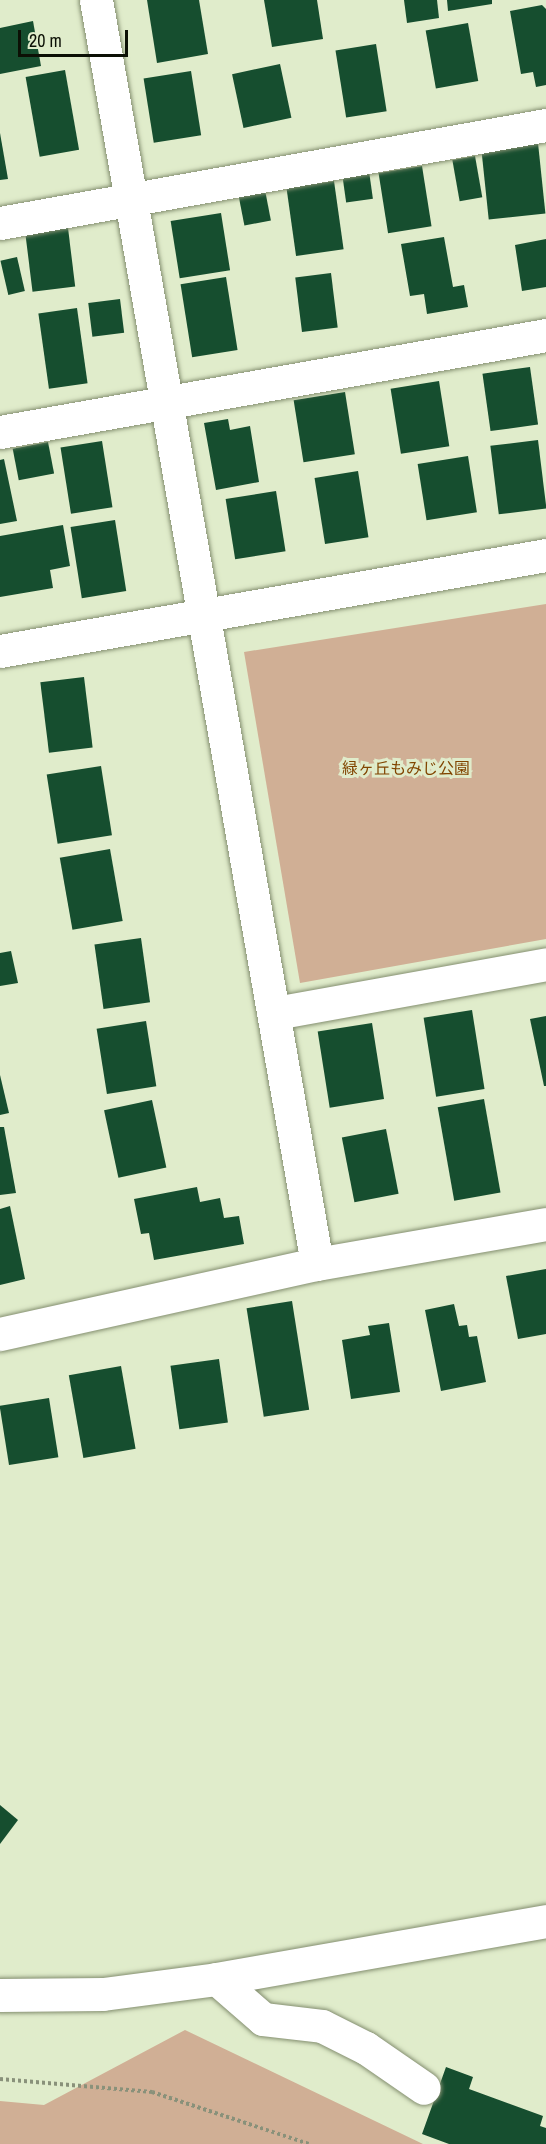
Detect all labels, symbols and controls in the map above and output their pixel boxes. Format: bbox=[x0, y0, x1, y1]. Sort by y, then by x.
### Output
scale bar bbox=[21, 18, 130, 56]
text: 20 m bbox=[29, 28, 62, 53]
park label: 緑ヶ丘もみじ公園 bbox=[342, 758, 470, 778]

